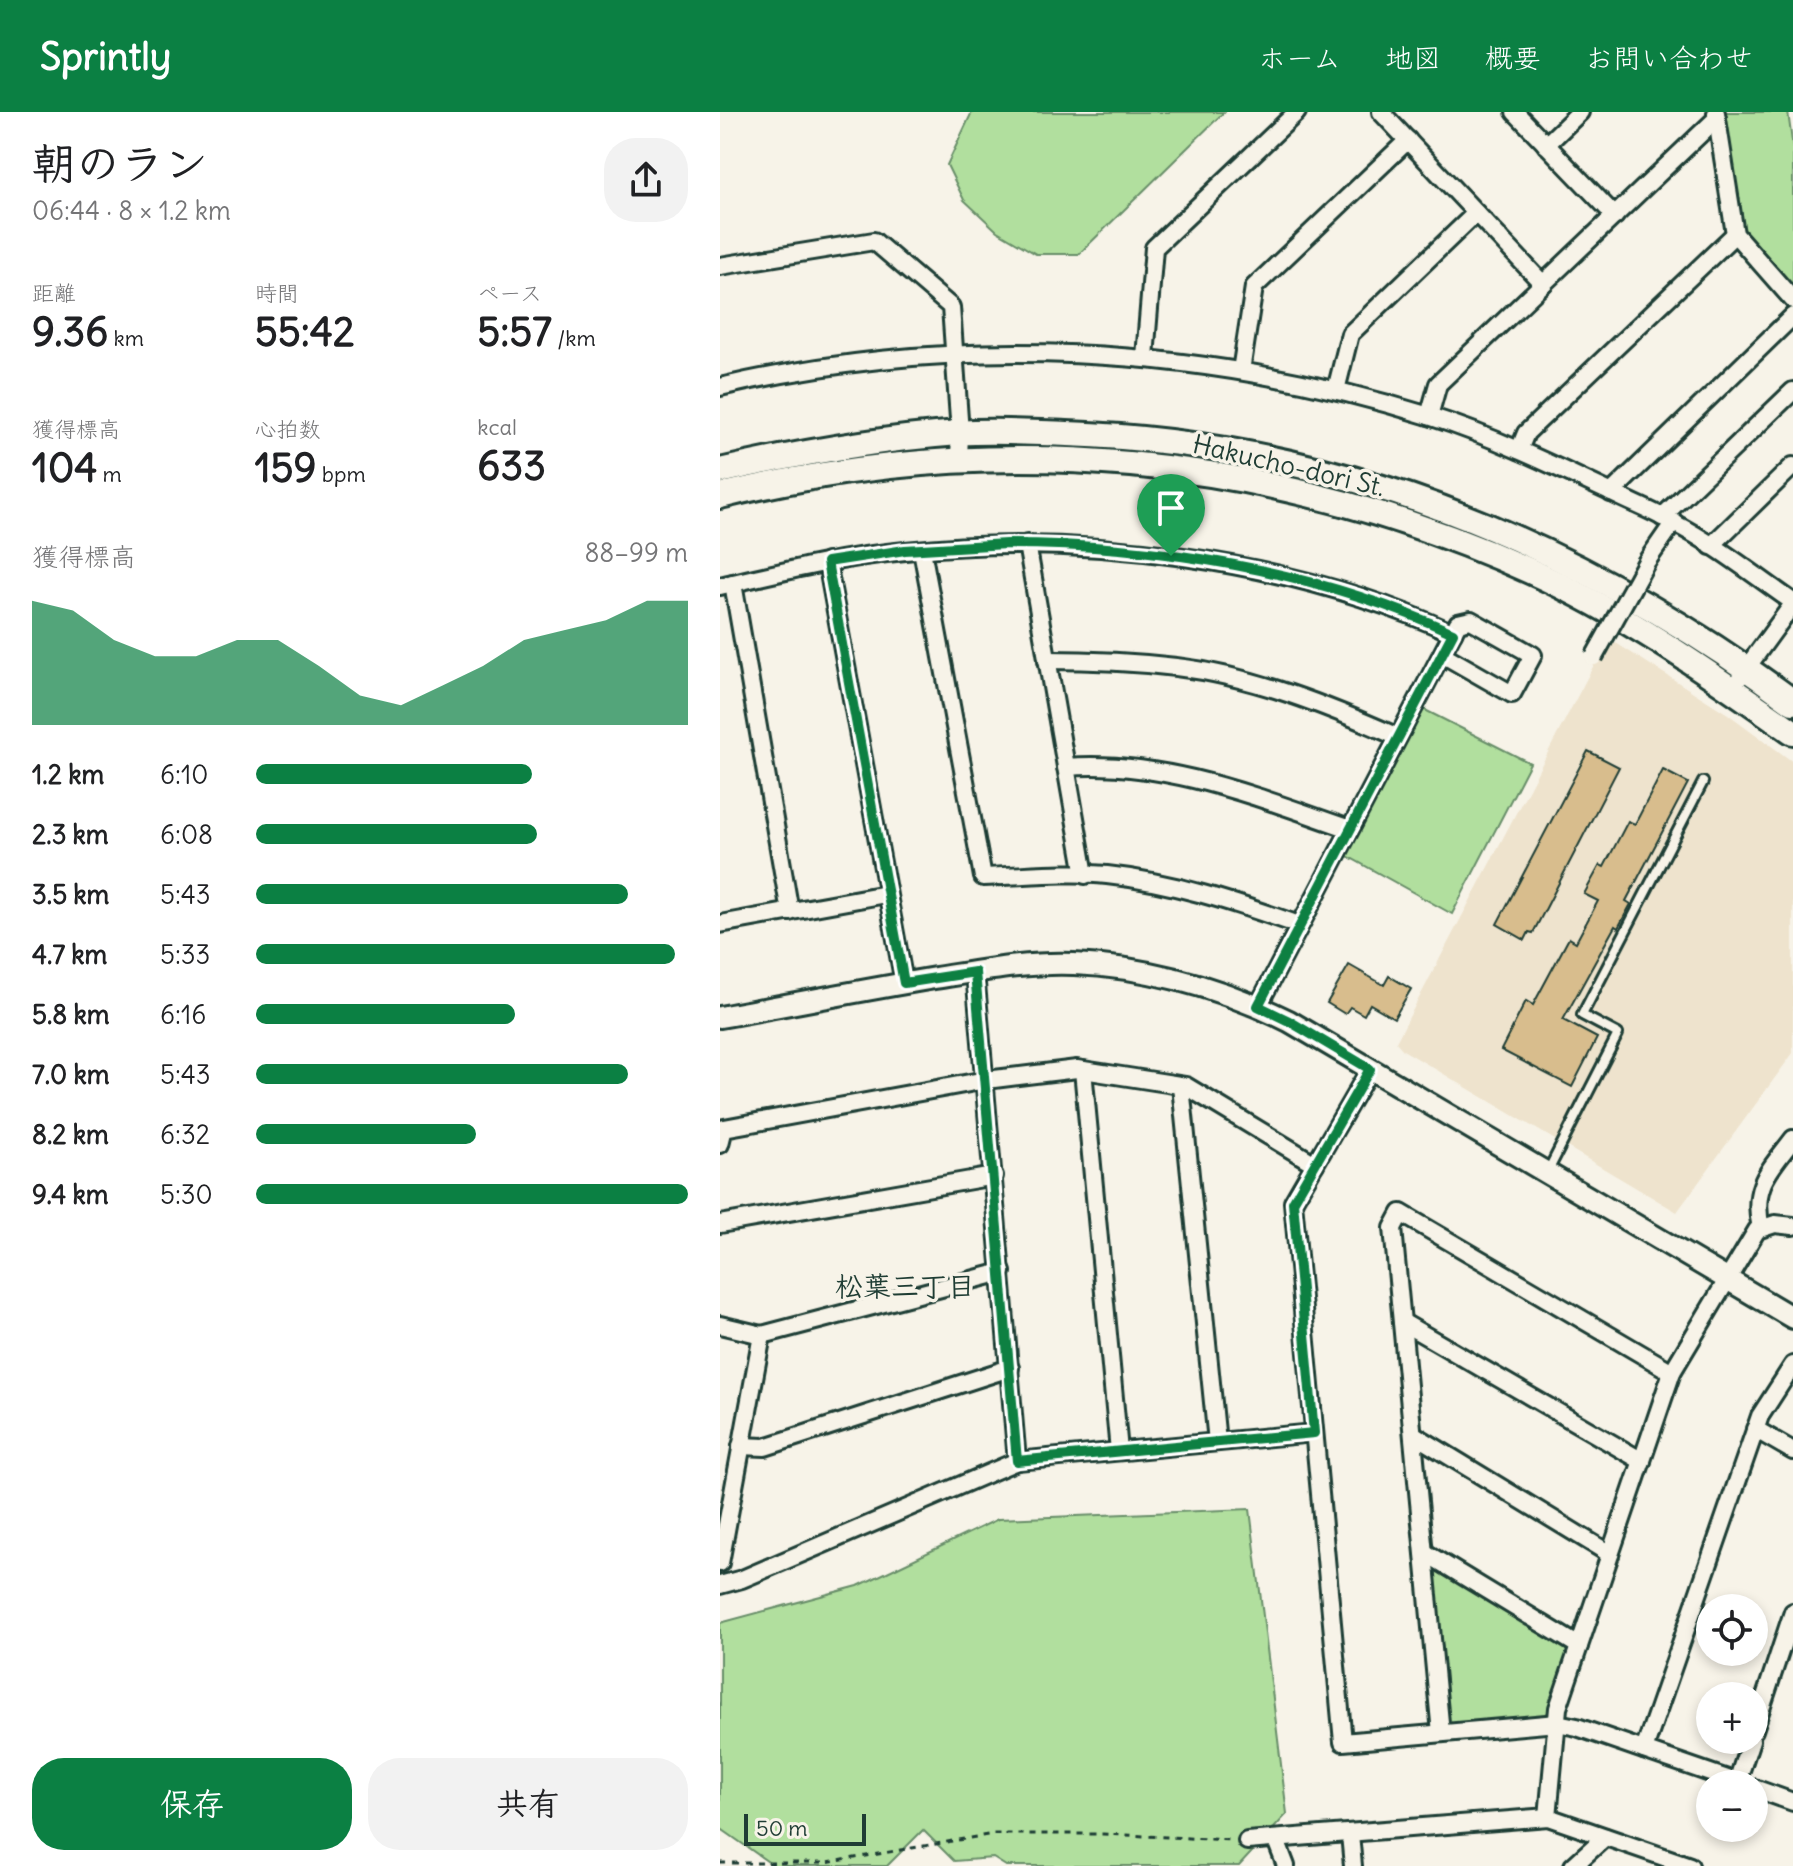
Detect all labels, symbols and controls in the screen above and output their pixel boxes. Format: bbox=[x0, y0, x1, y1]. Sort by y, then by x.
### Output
text: Sprintly bbox=[40, 33, 171, 80]
text: ホーム bbox=[1258, 40, 1341, 76]
text: 地図 bbox=[1385, 40, 1441, 76]
text: 概要 bbox=[1485, 40, 1541, 76]
text: お問い合わせ bbox=[1585, 40, 1753, 76]
text: 朝のラン bbox=[32, 136, 208, 191]
button: share bbox=[604, 138, 688, 222]
text: 06:44 · 8 × 1.2 km bbox=[32, 194, 231, 227]
text: 距離 bbox=[32, 279, 76, 307]
text: 時間 bbox=[255, 279, 299, 307]
text: ペース bbox=[477, 279, 542, 307]
text: 9.36 bbox=[32, 307, 108, 357]
text: 55:42 bbox=[255, 307, 355, 357]
text: 5:57 bbox=[477, 307, 552, 357]
text: km bbox=[108, 324, 144, 352]
text: /km bbox=[552, 324, 596, 352]
text: kcal bbox=[477, 413, 517, 441]
text: 獲得標高 bbox=[32, 415, 120, 443]
text: 心拍数 bbox=[255, 415, 321, 443]
street label: Hakucho-dori St. bbox=[1190, 427, 1388, 503]
text: 633 bbox=[477, 441, 546, 491]
text: 104 bbox=[32, 443, 97, 493]
text: 159 bbox=[255, 443, 317, 493]
text: m bbox=[97, 460, 122, 488]
text: bpm bbox=[317, 460, 366, 488]
pin bbox=[1137, 474, 1205, 556]
icon: arrive bbox=[1149, 486, 1193, 530]
text: 88–99 m bbox=[584, 536, 688, 569]
text: 獲得標高 bbox=[32, 540, 136, 573]
text: 1.2 km bbox=[32, 758, 104, 791]
text: 6:10 bbox=[160, 758, 208, 791]
text: 2.3 km bbox=[32, 818, 109, 851]
text: 6:08 bbox=[160, 818, 213, 851]
text: 3.5 km bbox=[32, 878, 109, 911]
text: 5:43 bbox=[160, 878, 211, 911]
text: 4.7 km bbox=[32, 938, 107, 971]
text: 5:33 bbox=[160, 938, 210, 971]
text: 5.8 km bbox=[32, 998, 110, 1031]
text: 6:16 bbox=[160, 998, 206, 1031]
text: 7.0 km bbox=[32, 1058, 109, 1091]
text: 5:43 bbox=[160, 1058, 211, 1091]
text: 8.2 km bbox=[32, 1118, 109, 1151]
text: 6:32 bbox=[160, 1118, 210, 1151]
text: 9.4 km bbox=[32, 1178, 109, 1211]
text: 5:30 bbox=[160, 1178, 213, 1211]
district label: 松葉三丁目 bbox=[835, 1268, 975, 1304]
map controls bbox=[1696, 1594, 1768, 1842]
button: locate bbox=[1696, 1594, 1768, 1666]
button: + bbox=[1696, 1682, 1768, 1754]
button: 保存 bbox=[32, 1758, 352, 1850]
button: 共有 bbox=[368, 1758, 688, 1850]
button: − bbox=[1696, 1770, 1768, 1842]
scale bar bbox=[744, 1810, 866, 1846]
text: 50 m bbox=[756, 1814, 808, 1842]

